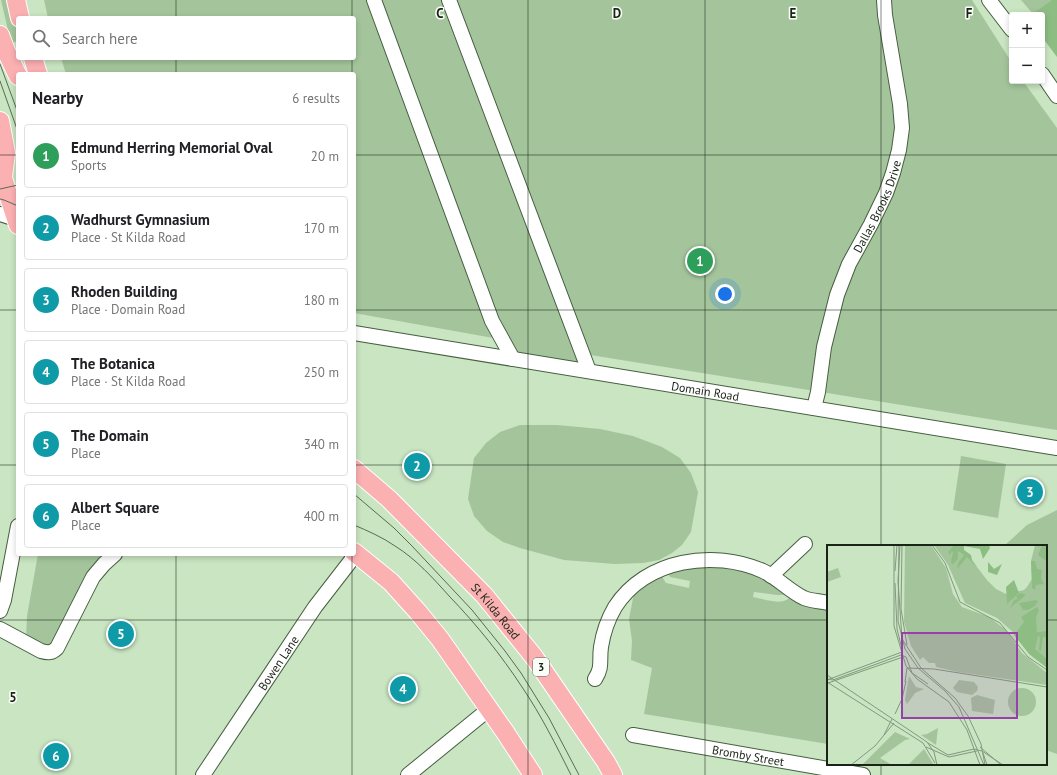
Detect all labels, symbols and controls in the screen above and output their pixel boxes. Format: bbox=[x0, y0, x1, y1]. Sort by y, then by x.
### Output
text: C bbox=[436, 5, 444, 22]
text: D bbox=[613, 5, 621, 22]
text: E bbox=[790, 5, 797, 22]
text: F bbox=[966, 5, 973, 22]
map controls bbox=[1009, 12, 1045, 84]
button: + bbox=[1009, 12, 1045, 48]
search box bbox=[16, 16, 356, 60]
icon: search bbox=[30, 27, 52, 49]
text: Search here bbox=[62, 29, 138, 48]
button: − bbox=[1009, 48, 1045, 84]
text: Nearby bbox=[32, 87, 83, 109]
text: 6 results bbox=[292, 90, 340, 107]
text: Edmund Herring Memorial Oval bbox=[71, 138, 273, 157]
text: 1 bbox=[42, 148, 50, 165]
text: 20 m bbox=[311, 148, 339, 165]
text: Sports bbox=[71, 157, 107, 174]
street label: Dallas Brooks Drive bbox=[849, 159, 904, 255]
text: Wadhurst Gymnasium bbox=[71, 210, 210, 229]
text: 2 bbox=[42, 220, 50, 237]
text: 170 m bbox=[304, 220, 339, 237]
text: Place · St Kilda Road bbox=[71, 229, 186, 246]
pin: 1 bbox=[687, 246, 713, 276]
text: Rhoden Building bbox=[71, 282, 178, 301]
your location bbox=[715, 284, 735, 304]
text: 3 bbox=[42, 292, 50, 309]
text: 180 m bbox=[304, 292, 339, 309]
text: Place · Domain Road bbox=[71, 301, 185, 318]
text: The Botanica bbox=[71, 354, 155, 373]
text: 4 bbox=[42, 364, 50, 381]
text: 250 m bbox=[304, 364, 339, 381]
text: Place · St Kilda Road bbox=[71, 373, 186, 390]
street label: Domain Road bbox=[670, 378, 740, 403]
text: The Domain bbox=[71, 426, 149, 445]
text: 5 bbox=[42, 436, 50, 453]
text: 340 m bbox=[304, 436, 339, 453]
text: Place bbox=[71, 445, 101, 462]
pin: 2 bbox=[404, 451, 430, 481]
pin: 3 bbox=[1017, 477, 1043, 507]
text: Albert Square bbox=[71, 498, 159, 517]
text: 6 bbox=[42, 508, 50, 525]
text: 400 m bbox=[304, 508, 339, 525]
text: Place bbox=[71, 517, 101, 534]
inset map bbox=[827, 545, 1047, 765]
street label: St Kilda Road bbox=[468, 579, 524, 642]
pin: 5 bbox=[108, 619, 134, 649]
street label: Bowen Lane bbox=[254, 632, 301, 693]
road number: 3 bbox=[533, 658, 549, 676]
pin: 4 bbox=[390, 674, 416, 704]
text: 5 bbox=[9, 689, 17, 706]
pin: 6 bbox=[43, 741, 69, 771]
street label: Bromby Street bbox=[711, 741, 785, 769]

